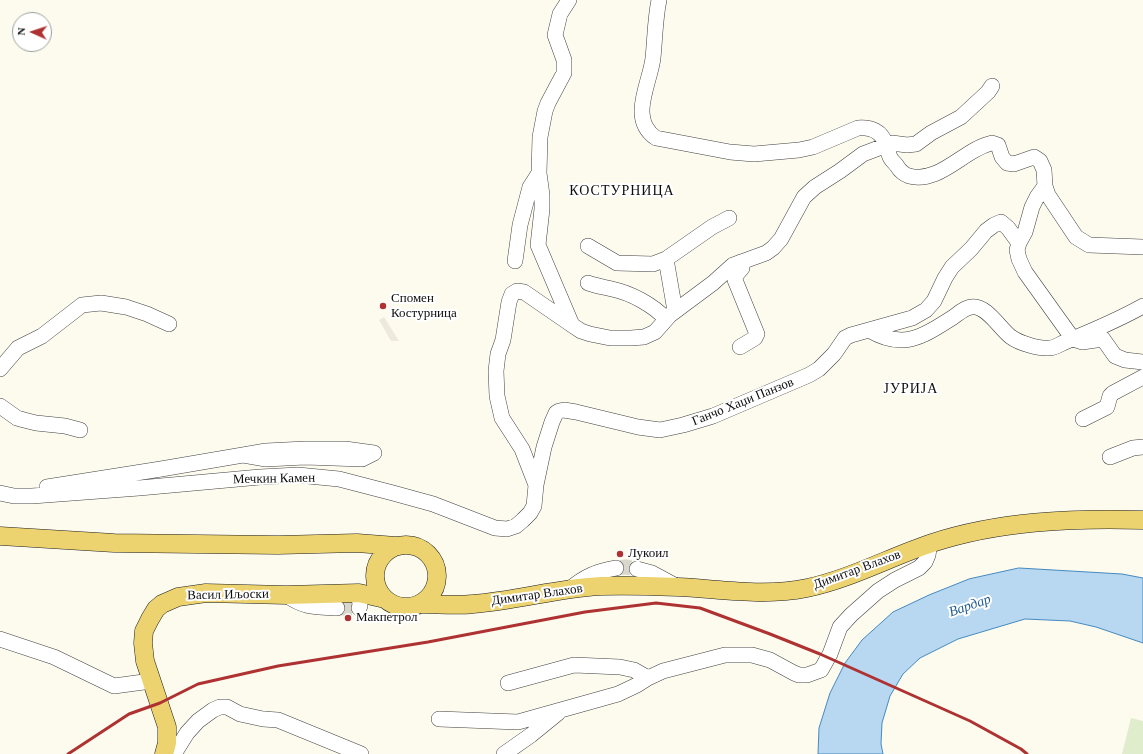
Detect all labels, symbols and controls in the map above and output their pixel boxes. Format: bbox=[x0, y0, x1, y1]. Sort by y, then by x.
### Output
north arrow bbox=[12, 12, 52, 52]
text: N bbox=[15, 27, 27, 36]
district label: КОСТУРНИЦА bbox=[569, 183, 675, 199]
place label: Спомен Костурница bbox=[391, 291, 457, 322]
marker: Спомен Костурница bbox=[378, 301, 388, 311]
street label: Ганчо Хаџи Панзов bbox=[690, 374, 796, 430]
district label: ЈУРИЈА bbox=[884, 381, 938, 397]
street label: Мечкин Камен bbox=[233, 470, 315, 488]
place label: Лукоил bbox=[628, 546, 669, 562]
street label: Димитар Влахов bbox=[811, 547, 903, 593]
marker: Лукоил bbox=[615, 549, 625, 559]
street label: Димитар Влахов bbox=[490, 581, 584, 609]
street label: Васил Иљоски bbox=[187, 586, 269, 604]
water label: Вардар bbox=[947, 591, 993, 621]
place label: Макпетрол bbox=[356, 610, 418, 626]
marker: Макпетрол bbox=[343, 613, 353, 623]

